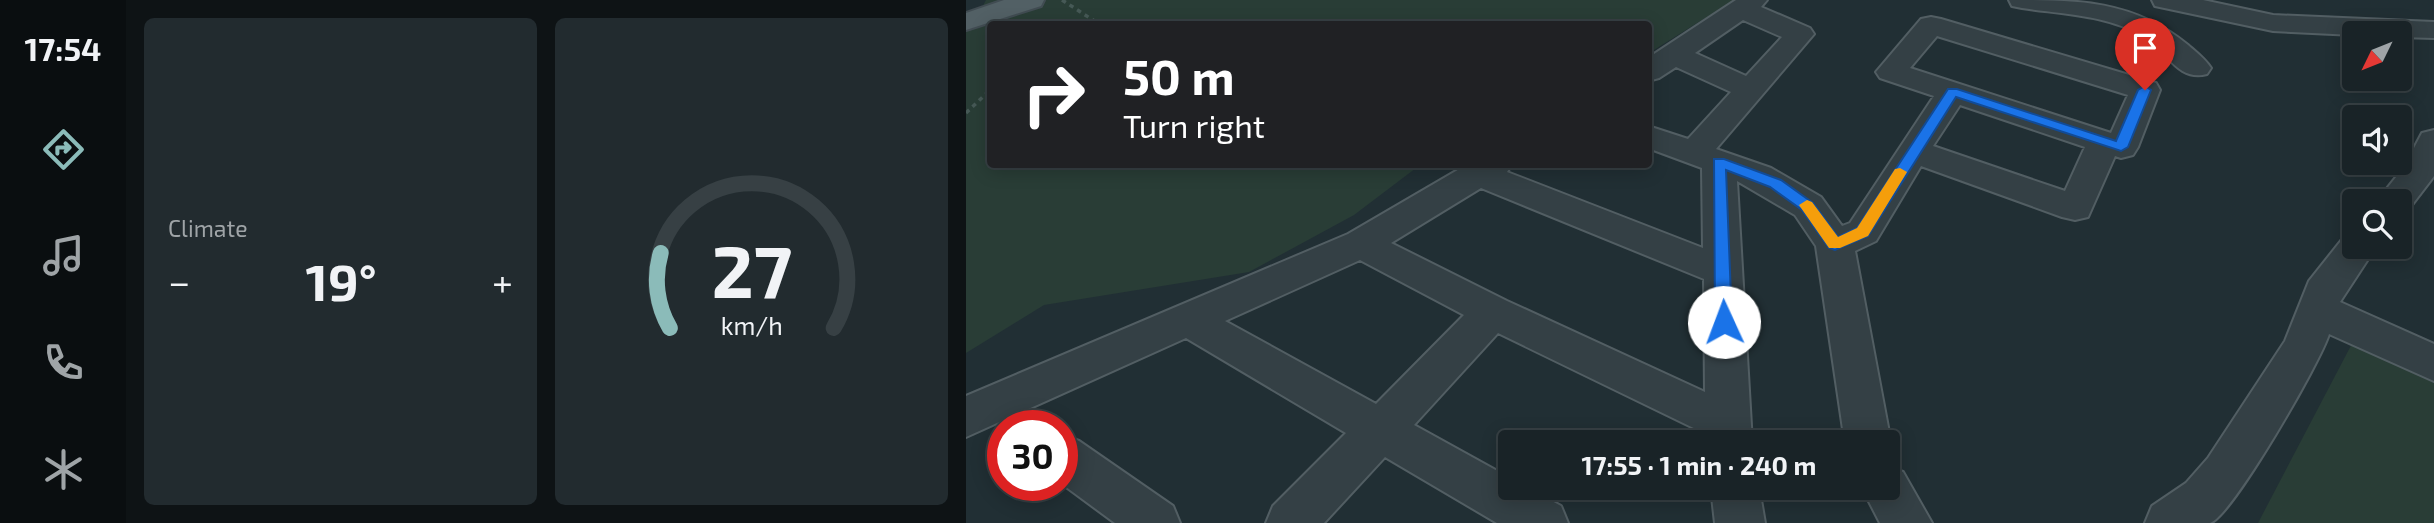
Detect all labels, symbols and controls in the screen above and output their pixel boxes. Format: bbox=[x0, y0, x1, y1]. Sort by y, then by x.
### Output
pin bbox=[2115, 18, 2175, 90]
north arrow bbox=[2342, 21, 2412, 91]
map controls bbox=[2342, 21, 2412, 259]
text: 17:54 bbox=[25, 29, 102, 67]
icon: arrive bbox=[2126, 29, 2164, 67]
text: 50 m bbox=[1123, 46, 1235, 105]
icon: right bbox=[1008, 49, 1099, 140]
button: sound bbox=[2342, 105, 2412, 175]
text: Turn right bbox=[1123, 106, 1265, 144]
icon: directions bbox=[39, 125, 88, 174]
button: search bbox=[2342, 189, 2412, 259]
text: Climate bbox=[168, 214, 248, 242]
text: 27 bbox=[711, 225, 792, 313]
icon: music bbox=[39, 231, 88, 280]
text: 19° bbox=[306, 249, 377, 311]
text: − bbox=[168, 258, 190, 304]
text: + bbox=[492, 258, 513, 304]
position arrow bbox=[1687, 285, 1761, 359]
text: km/h bbox=[720, 309, 783, 339]
icon: phone bbox=[39, 338, 88, 387]
speed limit sign: 30 bbox=[987, 410, 1078, 501]
icon: climate bbox=[39, 445, 88, 494]
text: 17:55 · 1 min · 240 m bbox=[1581, 449, 1817, 480]

